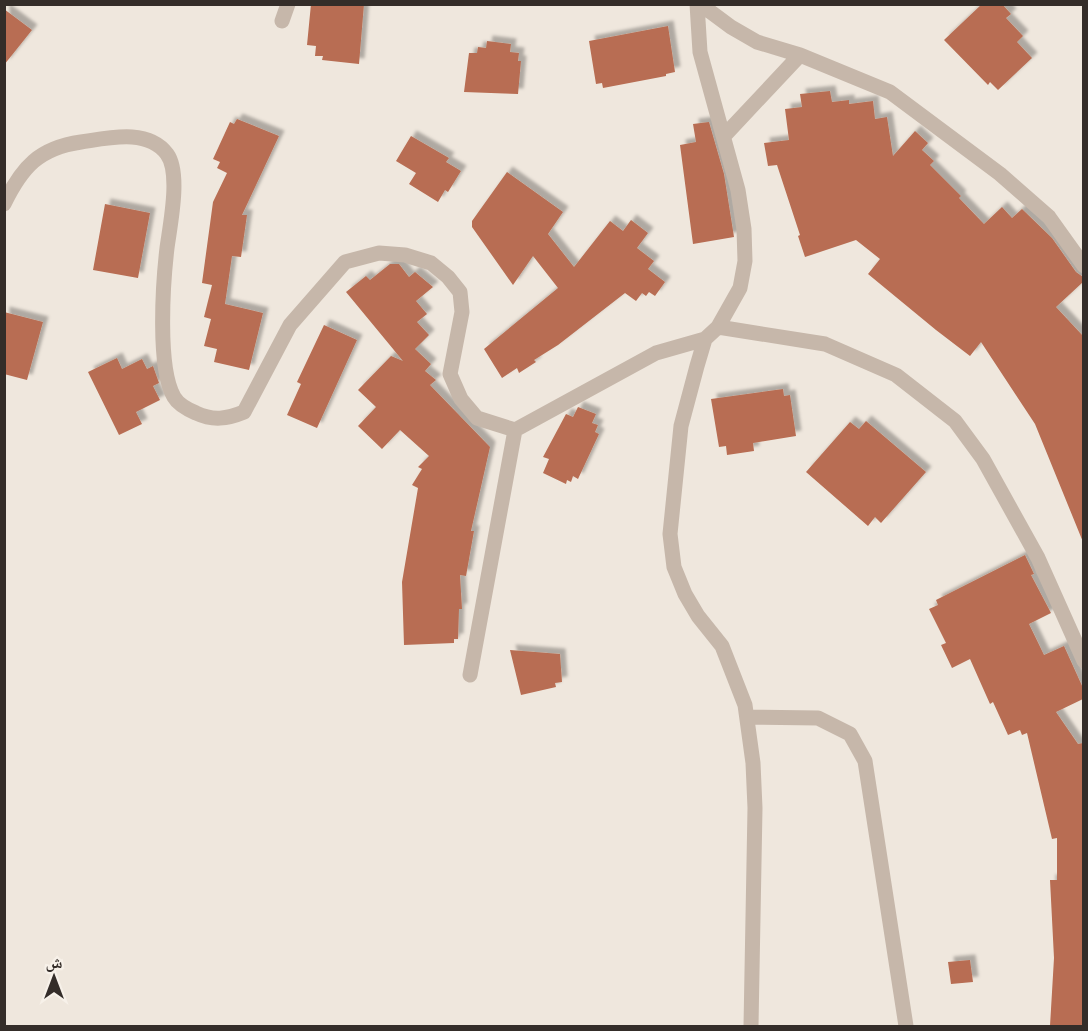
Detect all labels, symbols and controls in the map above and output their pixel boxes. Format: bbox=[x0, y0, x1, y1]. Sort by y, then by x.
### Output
north arrow bbox=[24, 947, 84, 1007]
text: ش bbox=[46, 952, 63, 972]

